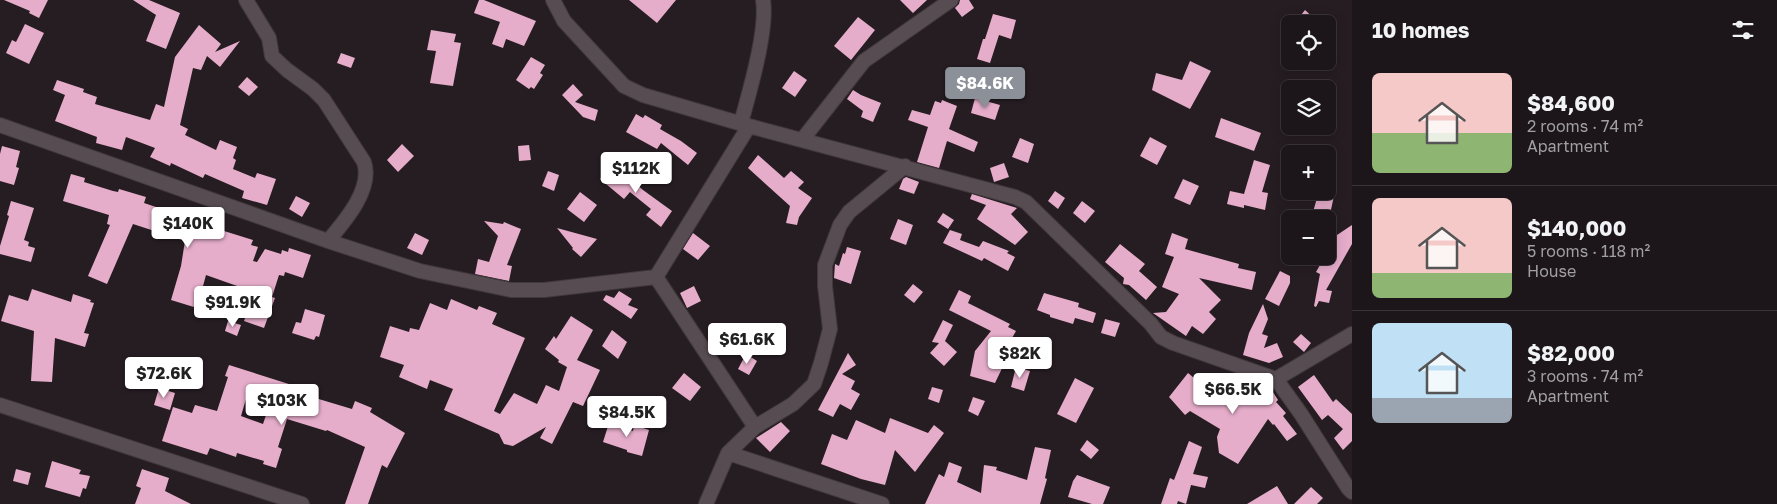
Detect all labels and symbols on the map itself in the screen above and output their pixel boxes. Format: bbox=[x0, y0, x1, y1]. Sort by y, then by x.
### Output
pin: $84.6K bbox=[944, 66, 1026, 109]
pin: $112K bbox=[601, 152, 671, 194]
pin: $140K bbox=[153, 206, 223, 249]
pin: $91.9K bbox=[192, 286, 274, 328]
pin: $61.6K bbox=[706, 322, 788, 365]
pin: $82K bbox=[990, 336, 1050, 379]
pin: $72.6K bbox=[123, 356, 205, 399]
pin: $66.5K bbox=[1192, 372, 1274, 415]
pin: $103K bbox=[247, 384, 317, 426]
pin: $84.5K bbox=[586, 396, 668, 438]

